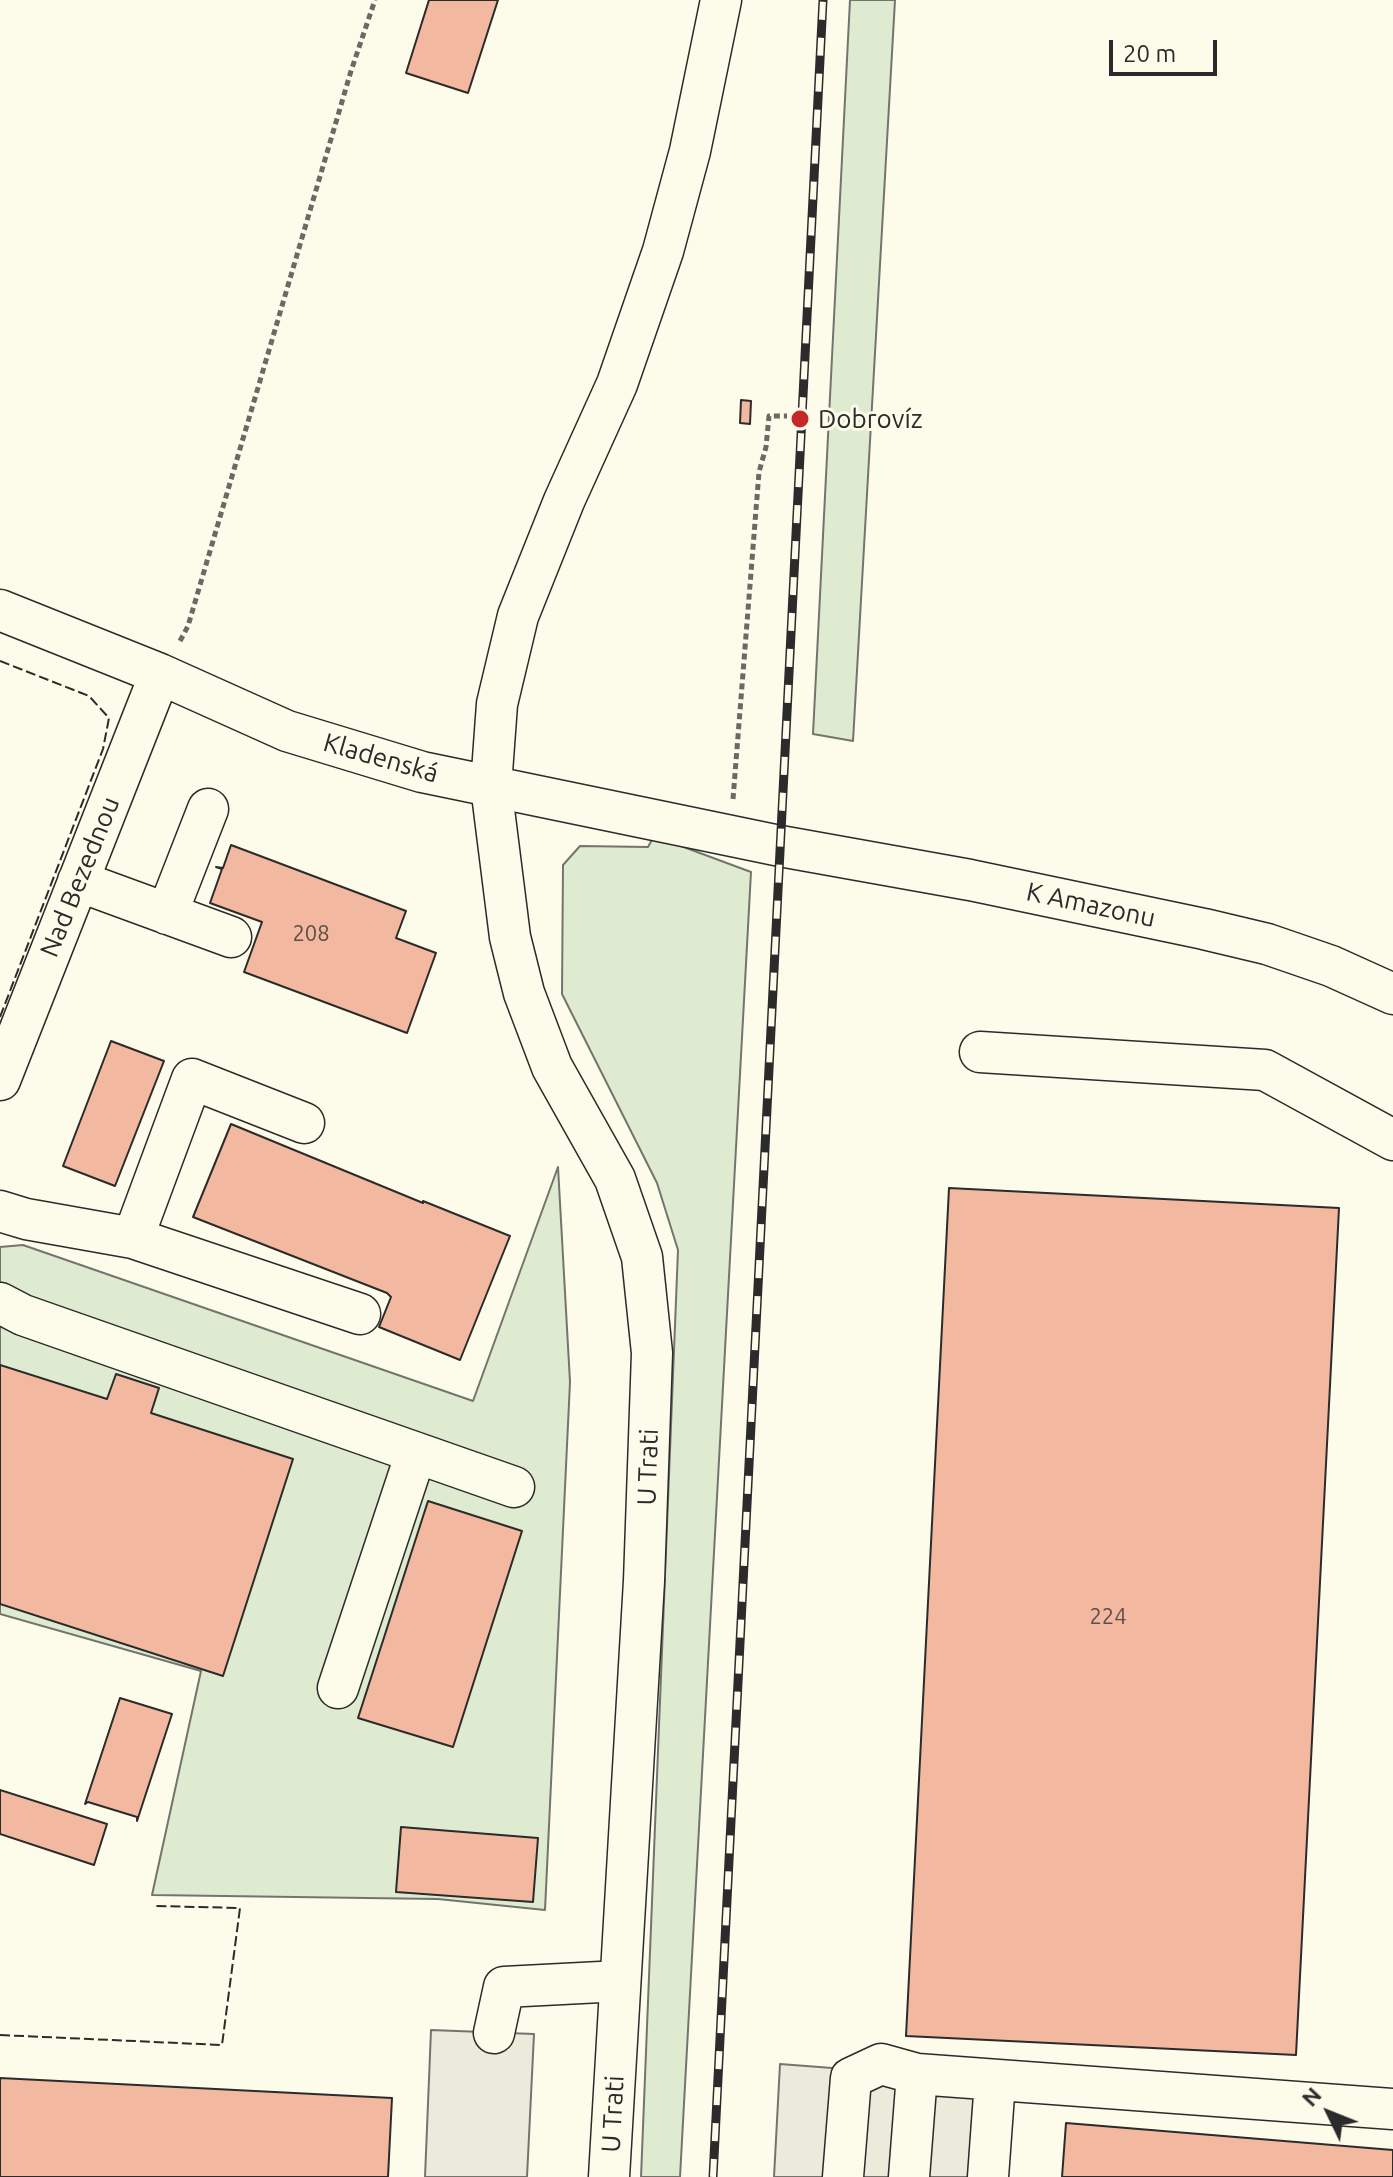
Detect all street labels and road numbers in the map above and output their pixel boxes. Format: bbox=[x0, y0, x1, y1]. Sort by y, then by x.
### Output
street label: Kladenská bbox=[320, 727, 442, 789]
street label: Nad Bezednou bbox=[34, 792, 126, 962]
street label: K Amazonu bbox=[1024, 876, 1158, 934]
street label: U Trati bbox=[631, 1428, 665, 1506]
street label: U Trati bbox=[595, 2075, 631, 2153]

